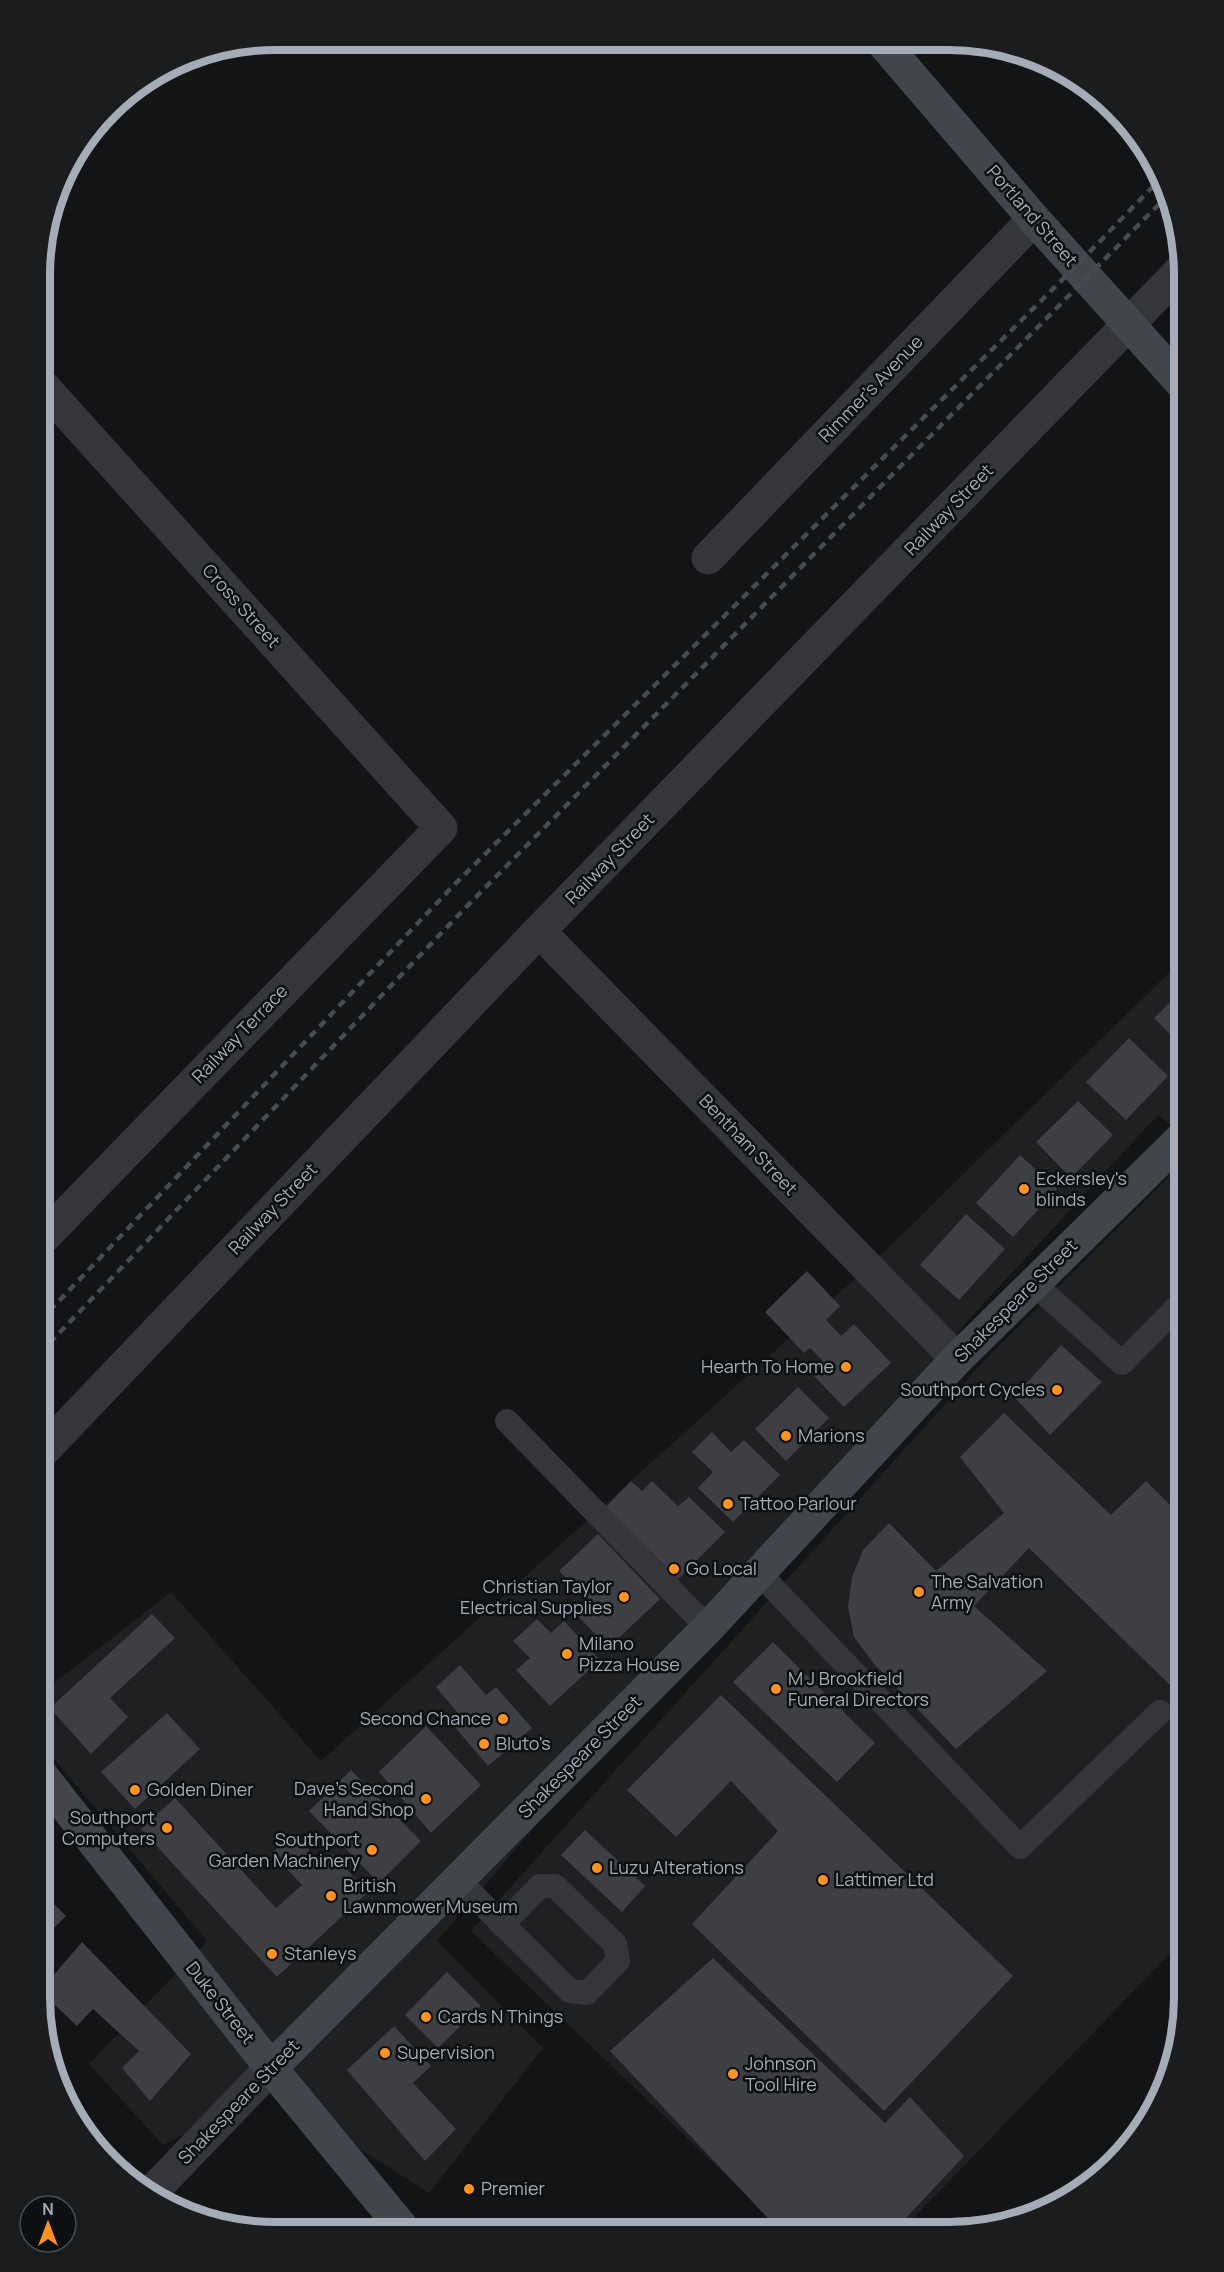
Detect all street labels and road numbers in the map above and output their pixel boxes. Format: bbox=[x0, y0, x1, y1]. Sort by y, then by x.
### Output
street label: Portland Street bbox=[982, 160, 1084, 271]
street label: Rimmer's Avenue bbox=[813, 330, 928, 447]
street label: Railway Street bbox=[899, 458, 998, 560]
street label: Cross Street bbox=[198, 558, 286, 652]
street label: Railway Street bbox=[560, 807, 659, 909]
street label: Railway Terrace bbox=[186, 979, 292, 1088]
street label: Bentham Street bbox=[694, 1089, 803, 1200]
street label: Railway Street bbox=[223, 1157, 322, 1259]
street label: Shakespeare Street bbox=[949, 1234, 1082, 1367]
street label: Shakespeare Street bbox=[513, 1690, 646, 1823]
street label: Duke Street bbox=[181, 1956, 261, 2049]
street label: Shakespeare Street bbox=[172, 2034, 304, 2169]

